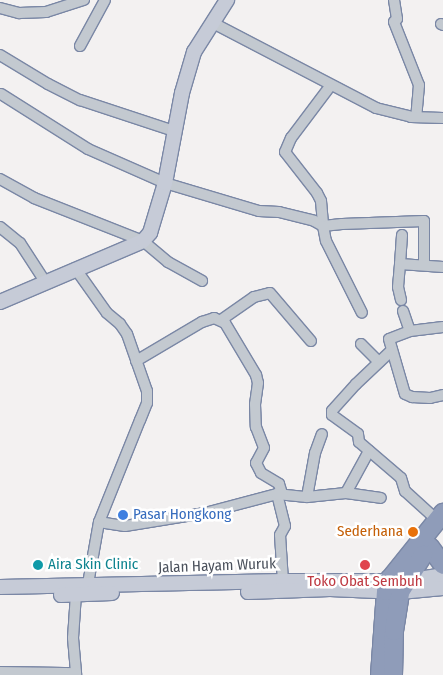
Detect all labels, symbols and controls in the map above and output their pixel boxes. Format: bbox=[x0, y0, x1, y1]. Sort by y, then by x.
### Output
place label: Pasar Hongkong bbox=[133, 506, 231, 524]
marker: Pasar Hongkong bbox=[117, 509, 129, 521]
place label: Sederhana bbox=[337, 523, 403, 541]
marker: Sederhana bbox=[407, 526, 419, 538]
street label: Jalan Hayam Wuruk bbox=[158, 555, 276, 577]
place label: Aira Skin Clinic bbox=[48, 556, 138, 574]
marker: Aira Skin Clinic bbox=[32, 559, 44, 571]
marker: Toko Obat Sembuh bbox=[359, 559, 371, 571]
place label: Toko Obat Sembuh bbox=[307, 573, 423, 591]

